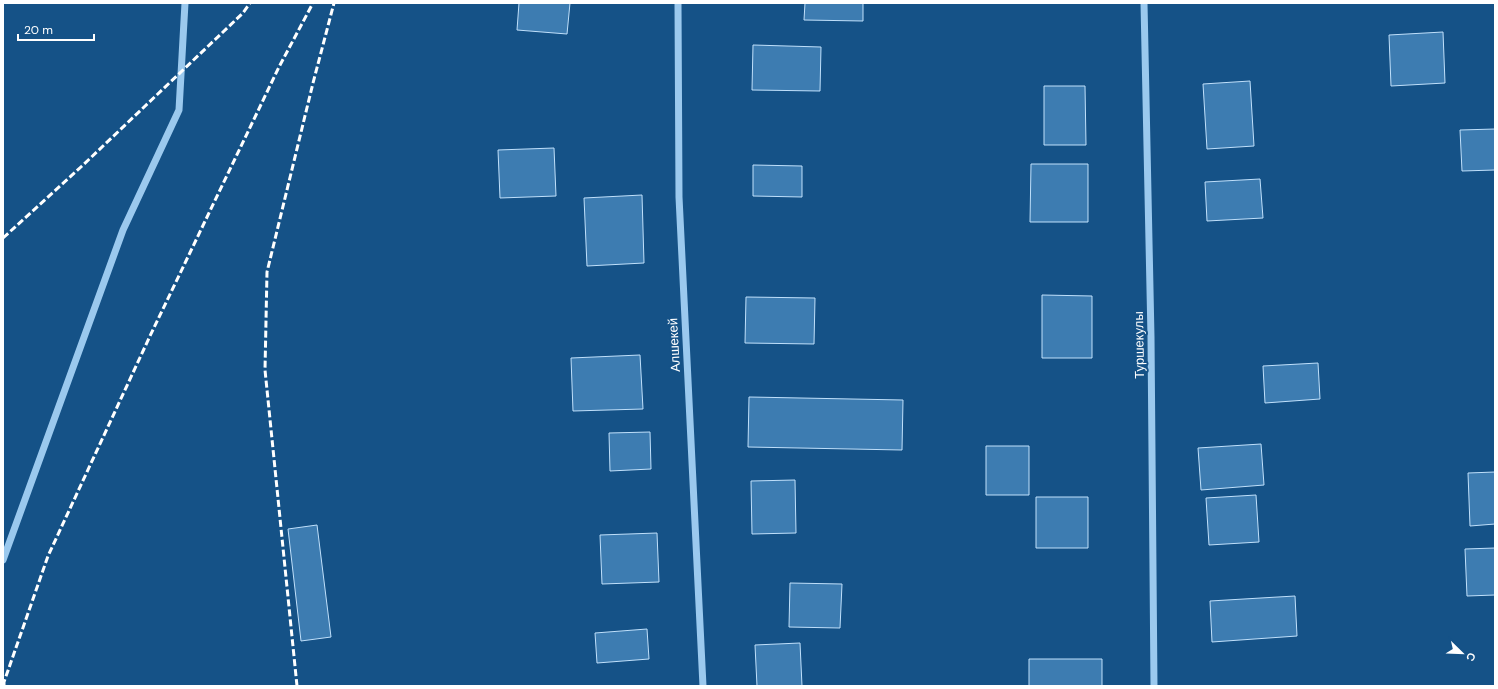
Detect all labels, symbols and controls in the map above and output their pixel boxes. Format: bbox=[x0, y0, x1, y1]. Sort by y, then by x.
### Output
scale bar bbox=[18, 16, 94, 42]
text: 20 m bbox=[24, 22, 53, 38]
street label: Туршекулы bbox=[1130, 311, 1148, 379]
street label: Алшекей bbox=[664, 317, 684, 373]
north arrow bbox=[1442, 633, 1482, 673]
text: С bbox=[1463, 651, 1479, 663]

